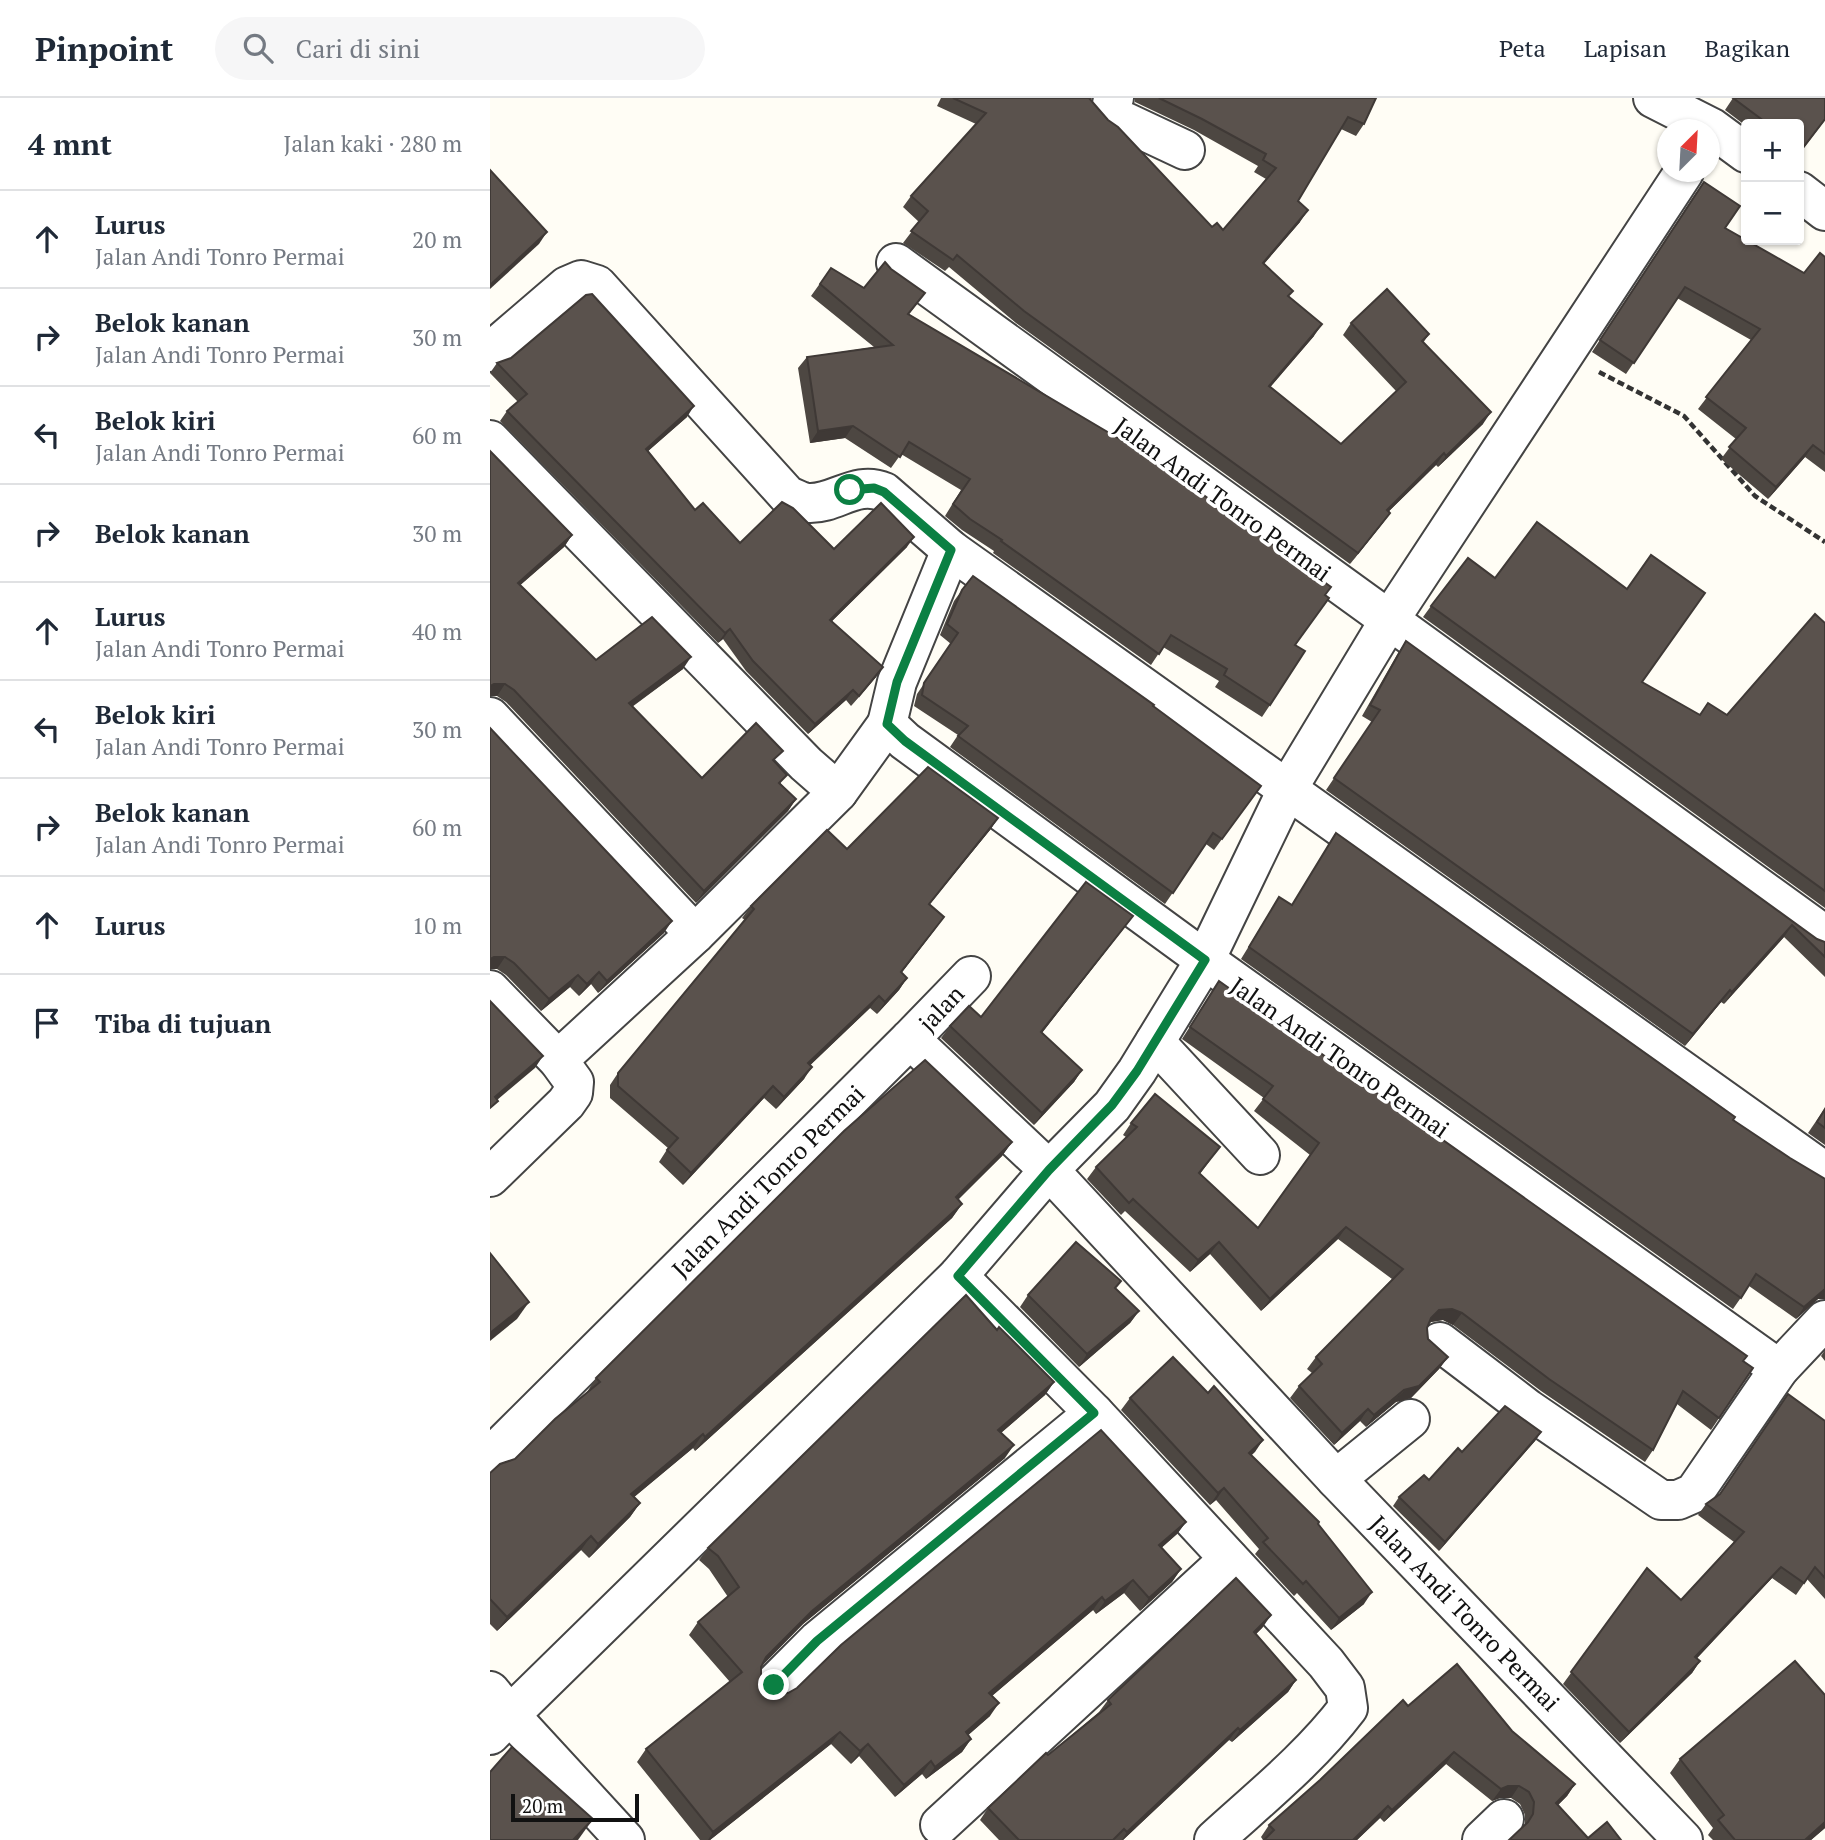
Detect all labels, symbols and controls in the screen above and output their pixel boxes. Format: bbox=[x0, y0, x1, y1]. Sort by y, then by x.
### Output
search box bbox=[215, 17, 705, 80]
text: Pinpoint bbox=[35, 27, 173, 70]
icon: search bbox=[239, 29, 277, 67]
text: Cari di sini bbox=[295, 31, 420, 65]
text: Peta bbox=[1499, 32, 1546, 64]
text: Lapisan bbox=[1584, 32, 1667, 64]
text: Bagikan bbox=[1705, 32, 1790, 64]
north arrow bbox=[1657, 119, 1720, 182]
map controls bbox=[1741, 119, 1804, 245]
button: + bbox=[1741, 119, 1804, 182]
text: 4 mnt bbox=[28, 124, 112, 164]
text: Jalan kaki · 280 m bbox=[284, 128, 462, 159]
button: − bbox=[1741, 182, 1804, 245]
text: Lurus bbox=[95, 207, 165, 241]
icon: ahead bbox=[28, 220, 66, 258]
text: 20 m bbox=[412, 224, 462, 255]
text: Jalan Andi Tonro Permai bbox=[95, 241, 345, 272]
text: Belok kanan bbox=[95, 305, 250, 339]
icon: right bbox=[28, 318, 66, 356]
text: 30 m bbox=[412, 322, 462, 353]
text: Jalan Andi Tonro Permai bbox=[95, 339, 345, 370]
text: Belok kiri bbox=[95, 403, 216, 437]
street label: Jalan Andi Tonro Permai bbox=[1108, 410, 1338, 588]
icon: left bbox=[28, 416, 66, 454]
text: 60 m bbox=[412, 420, 462, 451]
text: Jalan Andi Tonro Permai bbox=[95, 437, 345, 468]
route start bbox=[834, 474, 865, 505]
icon: right bbox=[28, 514, 66, 552]
text: Belok kanan bbox=[95, 516, 250, 550]
text: 30 m bbox=[412, 518, 462, 549]
text: Lurus bbox=[95, 599, 165, 633]
icon: ahead bbox=[28, 612, 66, 650]
text: 40 m bbox=[412, 616, 462, 647]
text: Jalan Andi Tonro Permai bbox=[95, 633, 345, 664]
text: Belok kiri bbox=[95, 697, 216, 731]
icon: left bbox=[28, 710, 66, 748]
text: 30 m bbox=[412, 714, 462, 745]
text: Jalan Andi Tonro Permai bbox=[95, 731, 345, 762]
text: Belok kanan bbox=[95, 795, 250, 829]
icon: right bbox=[28, 808, 66, 846]
text: 60 m bbox=[412, 812, 462, 843]
text: Jalan Andi Tonro Permai bbox=[95, 829, 345, 860]
icon: ahead bbox=[28, 906, 66, 944]
text: Lurus bbox=[95, 908, 165, 942]
text: 10 m bbox=[412, 910, 462, 941]
street label: Jalan Andi Tonro Permai bbox=[1224, 969, 1456, 1145]
street label: jalan bbox=[911, 978, 971, 1038]
icon: arrive bbox=[28, 1004, 66, 1042]
text: Tiba di tujuan bbox=[95, 1006, 271, 1040]
street label: Jalan Andi Tonro Permai bbox=[665, 1078, 871, 1284]
street label: Jalan Andi Tonro Permai bbox=[1363, 1508, 1567, 1718]
route end bbox=[758, 1669, 789, 1700]
scale bar bbox=[511, 1791, 639, 1823]
text: 20 m bbox=[522, 1793, 563, 1818]

